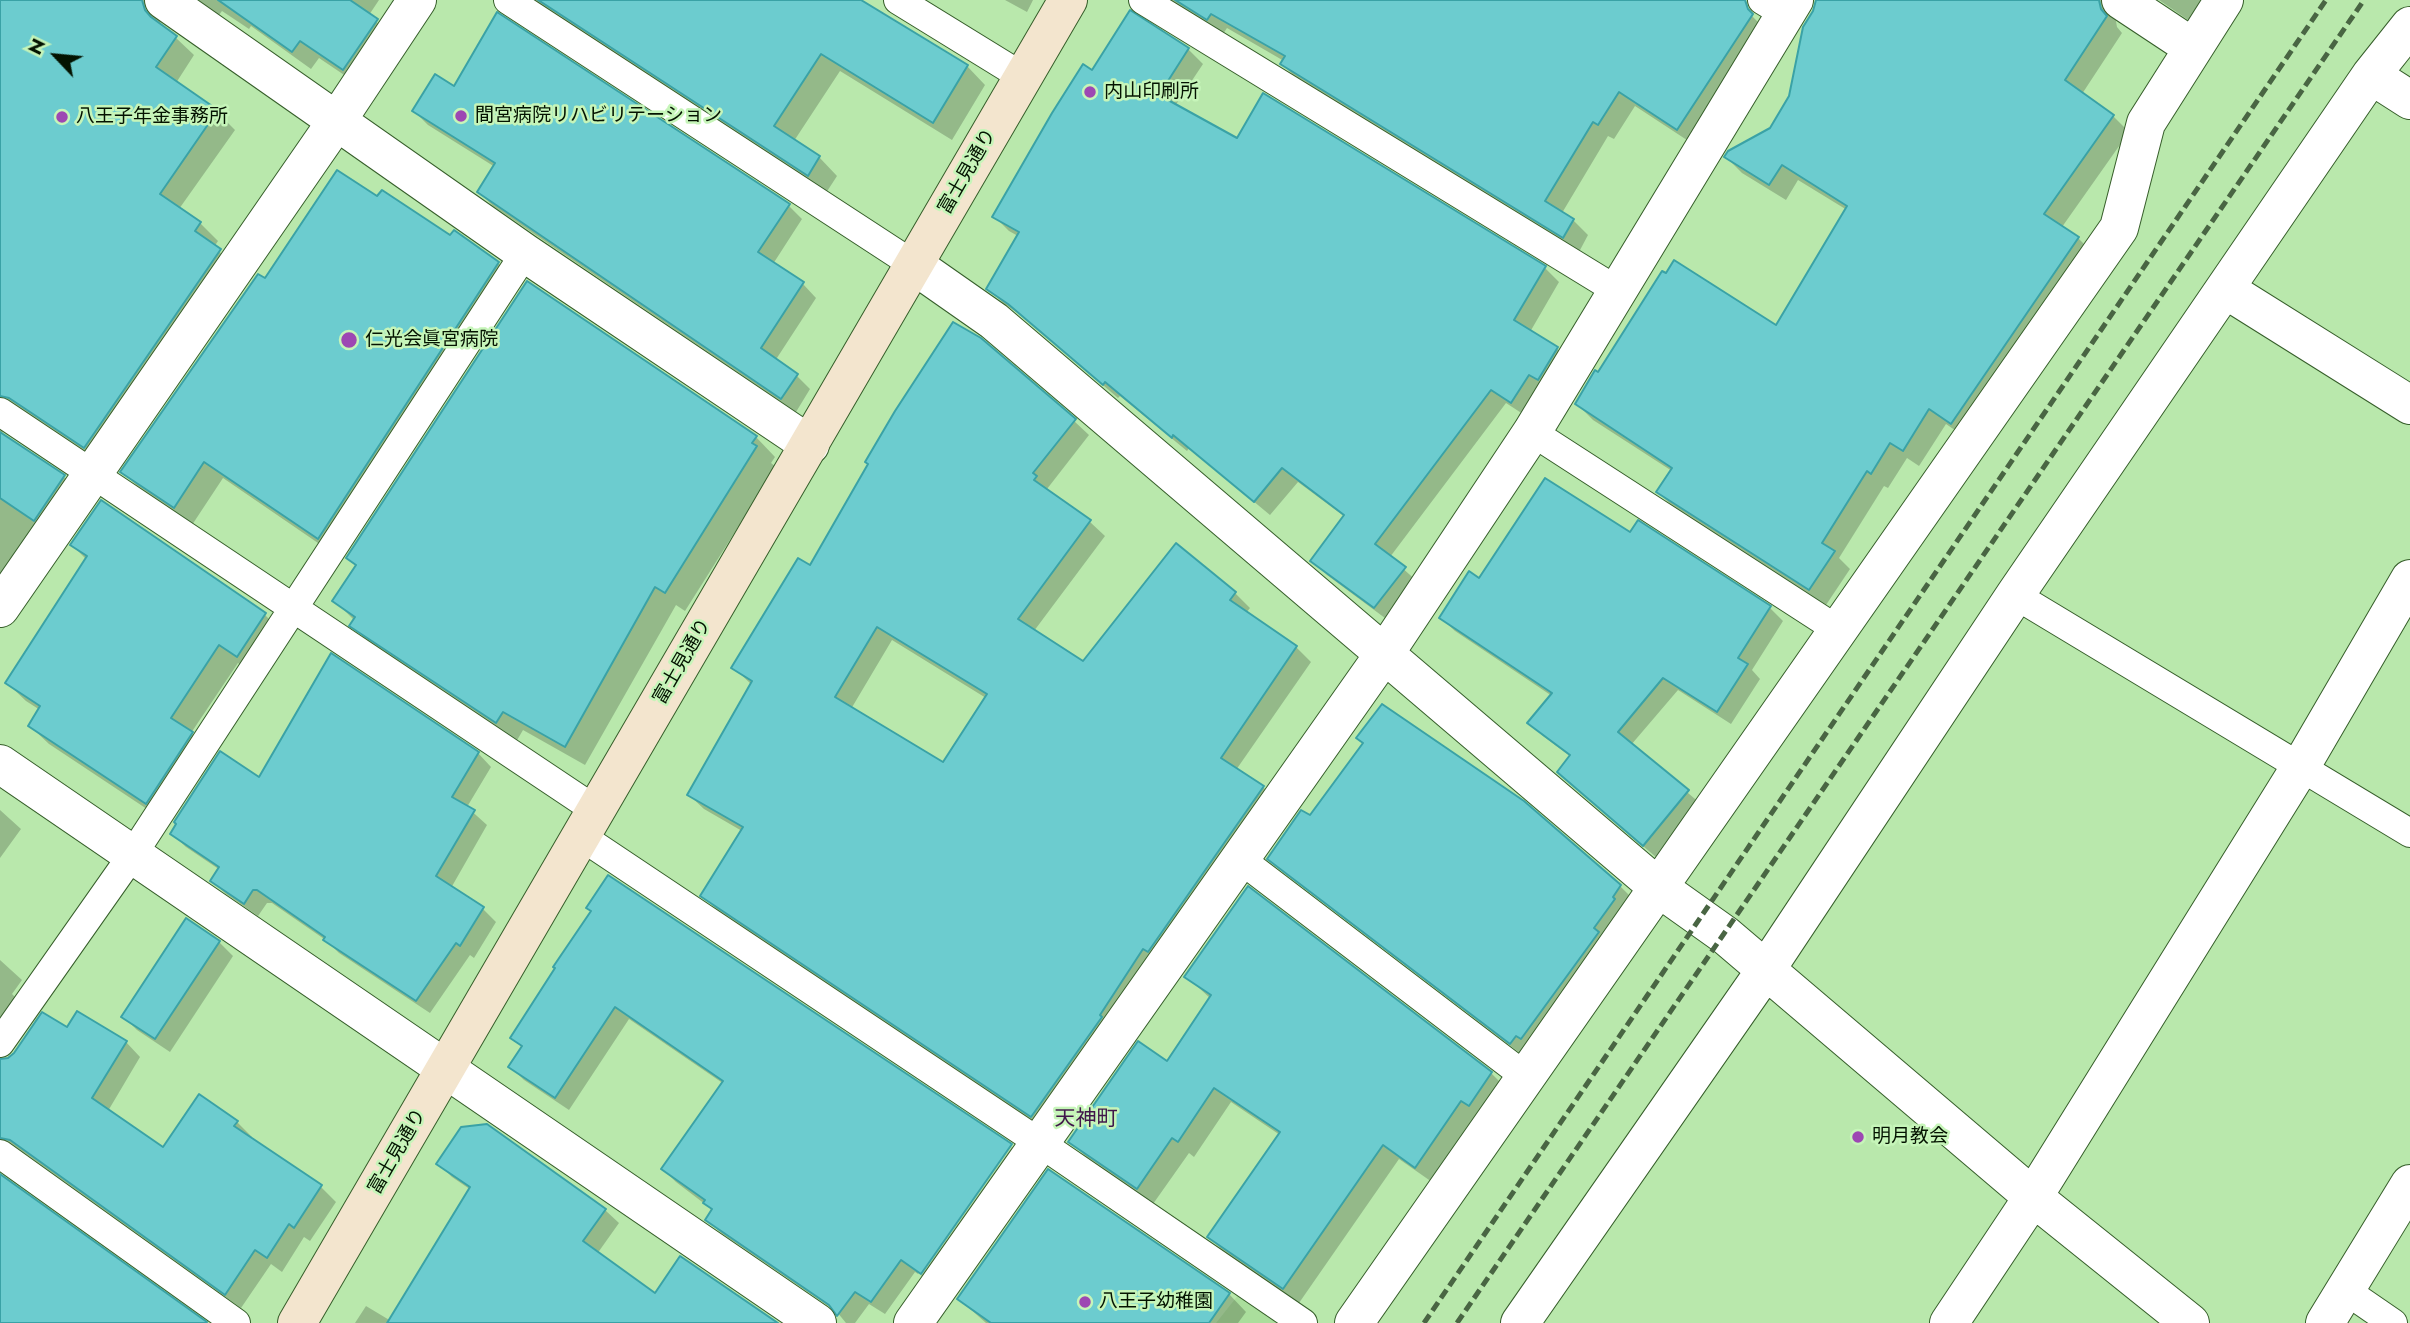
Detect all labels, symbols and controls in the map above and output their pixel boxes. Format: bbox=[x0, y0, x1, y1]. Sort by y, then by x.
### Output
north arrow bbox=[21, 21, 91, 91]
text: N bbox=[21, 34, 52, 59]
place label: 内山印刷所 bbox=[1104, 81, 1199, 103]
marker: 内山印刷所 bbox=[1082, 84, 1098, 100]
place label: 間宮病院リハビリテーション bbox=[475, 105, 722, 127]
place label: 八王子年金事務所 bbox=[76, 106, 228, 128]
marker: 間宮病院リハビリテーション bbox=[453, 108, 469, 124]
marker: 八王子年金事務所 bbox=[54, 109, 70, 125]
street label: 富士見通り bbox=[934, 125, 1002, 219]
place label: 仁光会眞宮病院 bbox=[365, 329, 498, 351]
marker: 仁光会眞宮病院 bbox=[339, 330, 359, 350]
street label: 富士見通り bbox=[649, 615, 717, 709]
street label: 富士見通り bbox=[364, 1105, 432, 1199]
district label: 天神町 bbox=[1055, 1107, 1117, 1133]
place label: 明月教会 bbox=[1872, 1126, 1948, 1148]
marker: 明月教会 bbox=[1850, 1129, 1866, 1145]
place label: 八王子幼稚園 bbox=[1099, 1291, 1213, 1313]
marker: 八王子幼稚園 bbox=[1077, 1294, 1093, 1310]

